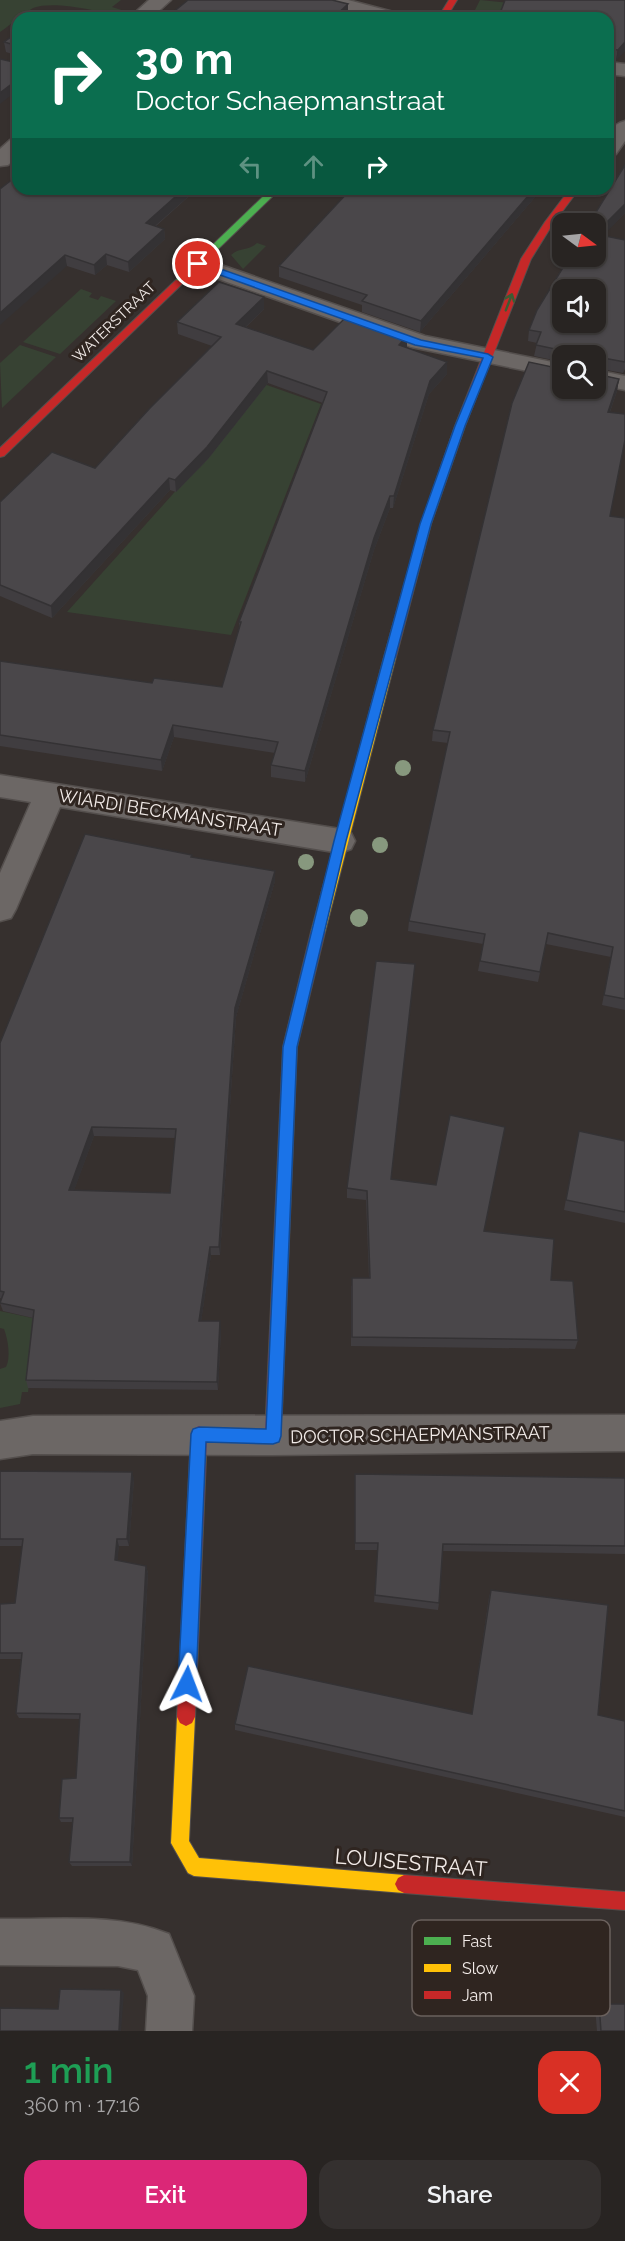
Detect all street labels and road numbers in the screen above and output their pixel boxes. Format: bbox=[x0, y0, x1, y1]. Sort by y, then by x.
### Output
street label: WATERSTRAAT bbox=[69, 278, 159, 366]
street label: WIARDI BECKMANSTRAAT bbox=[57, 785, 283, 840]
street label: DOCTOR SCHAEPMANSTRAAT bbox=[290, 1422, 550, 1447]
street label: LOUISESTRAAT bbox=[334, 1843, 488, 1882]

